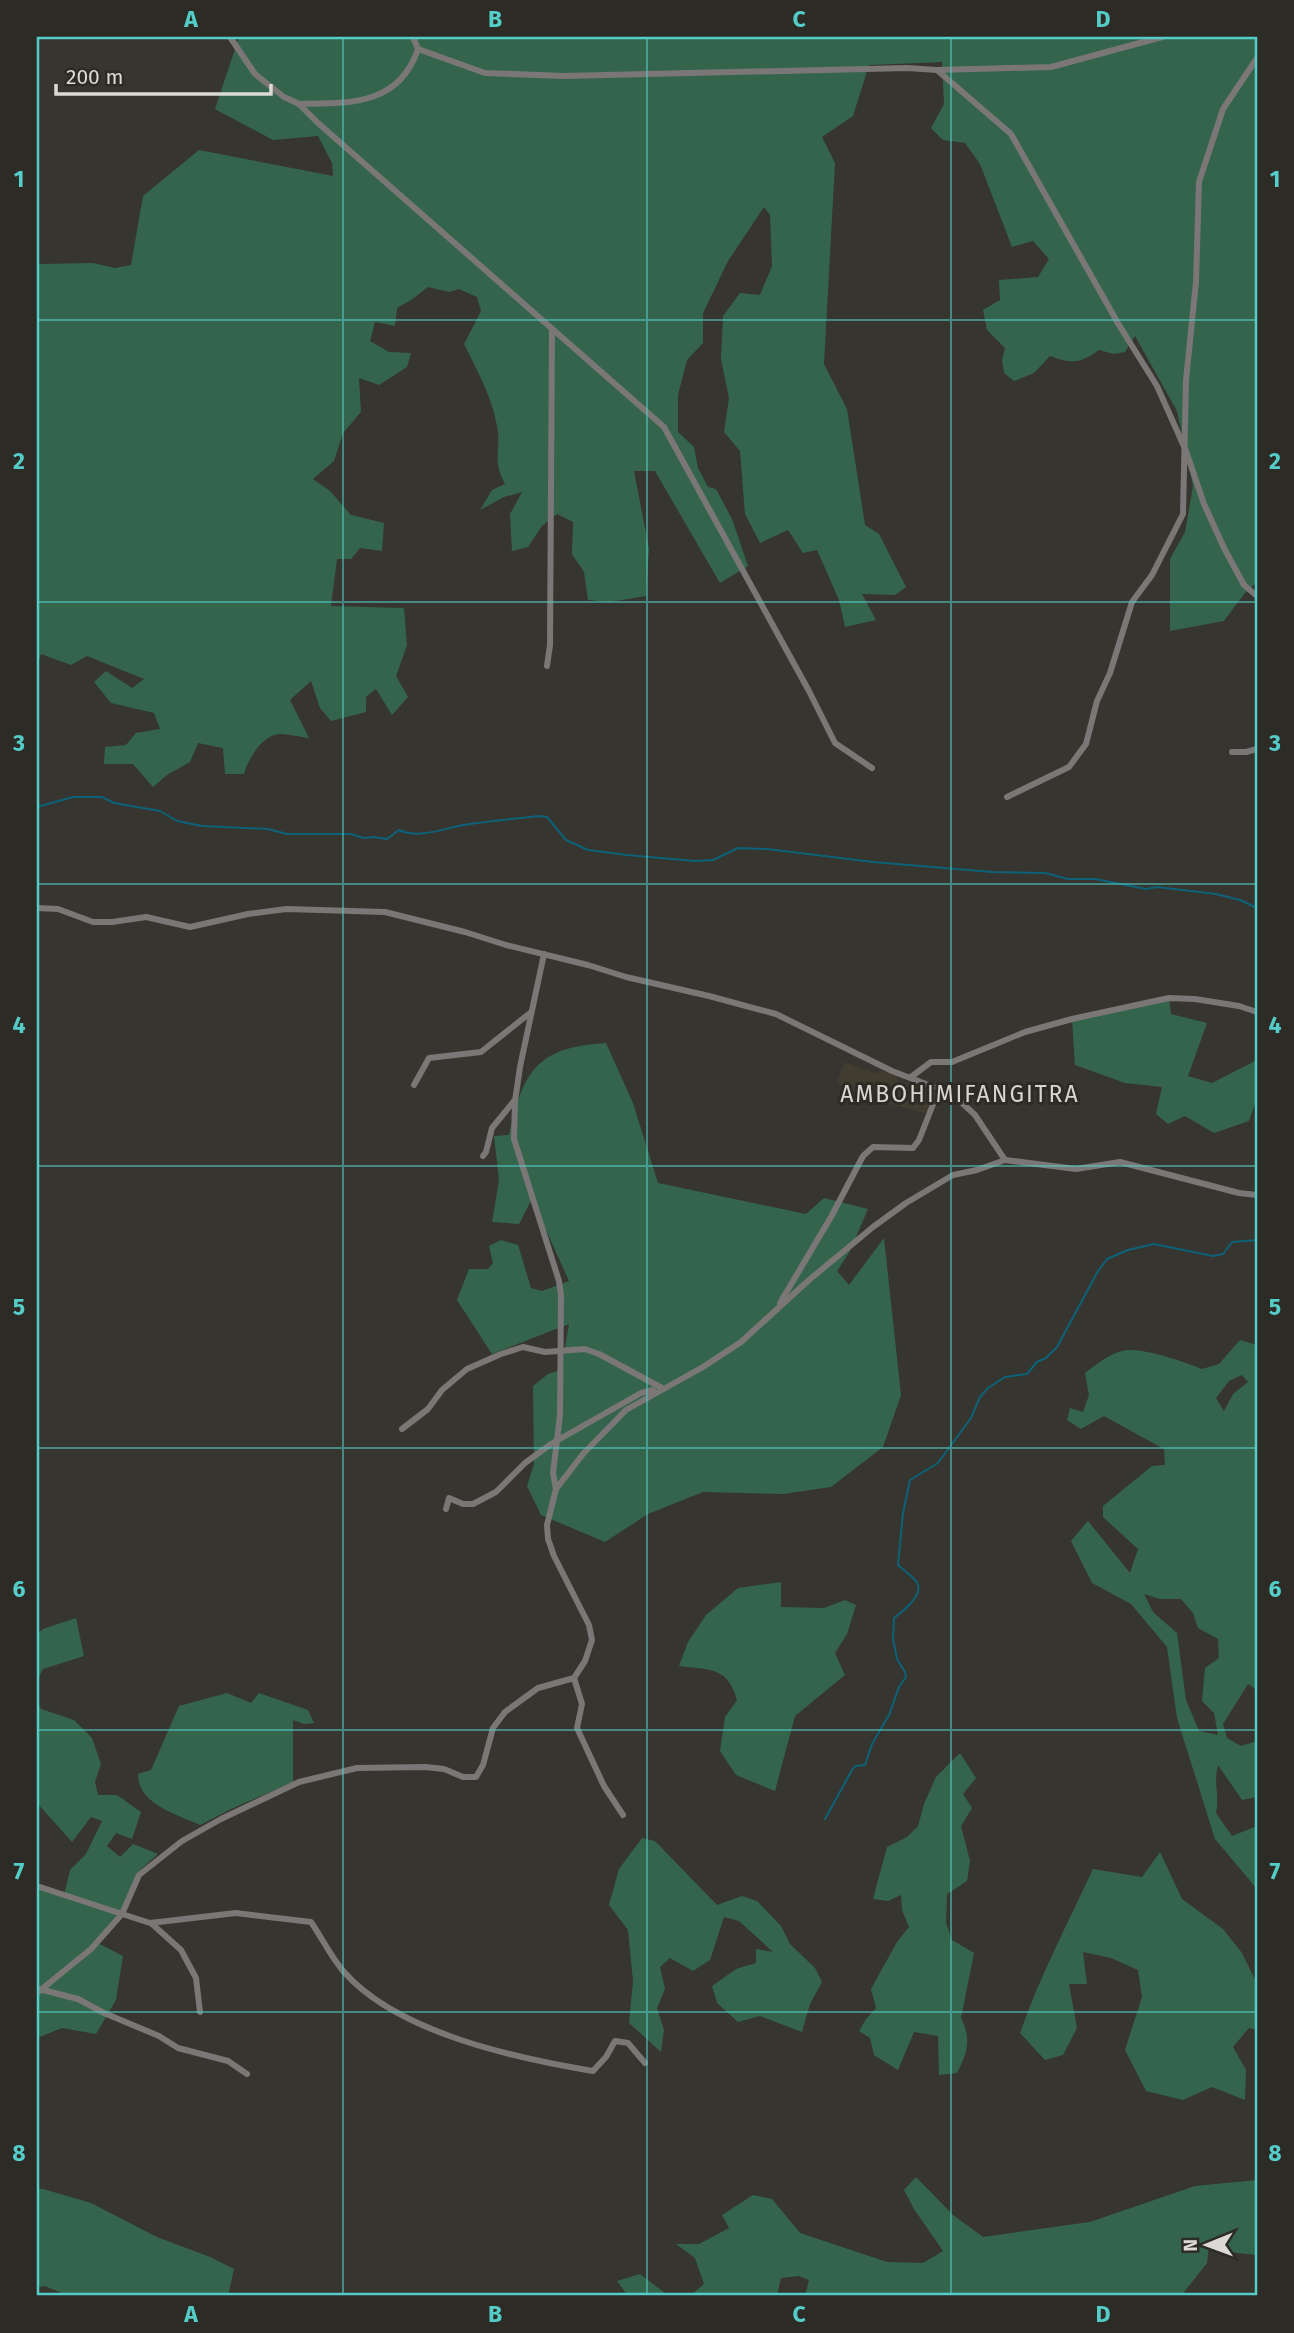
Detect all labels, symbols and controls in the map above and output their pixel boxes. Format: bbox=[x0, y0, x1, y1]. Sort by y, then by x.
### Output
text: A bbox=[183, 5, 198, 33]
text: B bbox=[488, 5, 502, 33]
text: C bbox=[792, 5, 806, 33]
text: D bbox=[1096, 5, 1111, 33]
scale bar bbox=[56, 52, 271, 96]
text: 200 m bbox=[66, 64, 123, 90]
text: 1 bbox=[14, 165, 24, 193]
text: 1 bbox=[1270, 165, 1280, 193]
text: 2 bbox=[13, 447, 25, 475]
text: 2 bbox=[1269, 447, 1281, 475]
text: 3 bbox=[12, 729, 25, 757]
text: 3 bbox=[1268, 729, 1281, 757]
text: 4 bbox=[13, 1011, 26, 1039]
text: 4 bbox=[1269, 1011, 1282, 1039]
district label: AMBOHIMIFANGITRA bbox=[840, 1080, 1080, 1108]
text: 5 bbox=[13, 1293, 25, 1321]
text: 5 bbox=[1269, 1293, 1281, 1321]
text: 6 bbox=[13, 1575, 26, 1603]
text: 6 bbox=[1269, 1575, 1282, 1603]
text: 7 bbox=[14, 1857, 25, 1885]
text: 7 bbox=[1270, 1857, 1281, 1885]
text: 8 bbox=[12, 2139, 26, 2167]
text: 8 bbox=[1268, 2139, 1282, 2167]
north arrow bbox=[1172, 2210, 1242, 2280]
text: N bbox=[1179, 2239, 1202, 2252]
text: A bbox=[183, 2300, 198, 2328]
text: B bbox=[488, 2300, 502, 2328]
text: C bbox=[792, 2300, 806, 2328]
text: D bbox=[1096, 2300, 1111, 2328]

